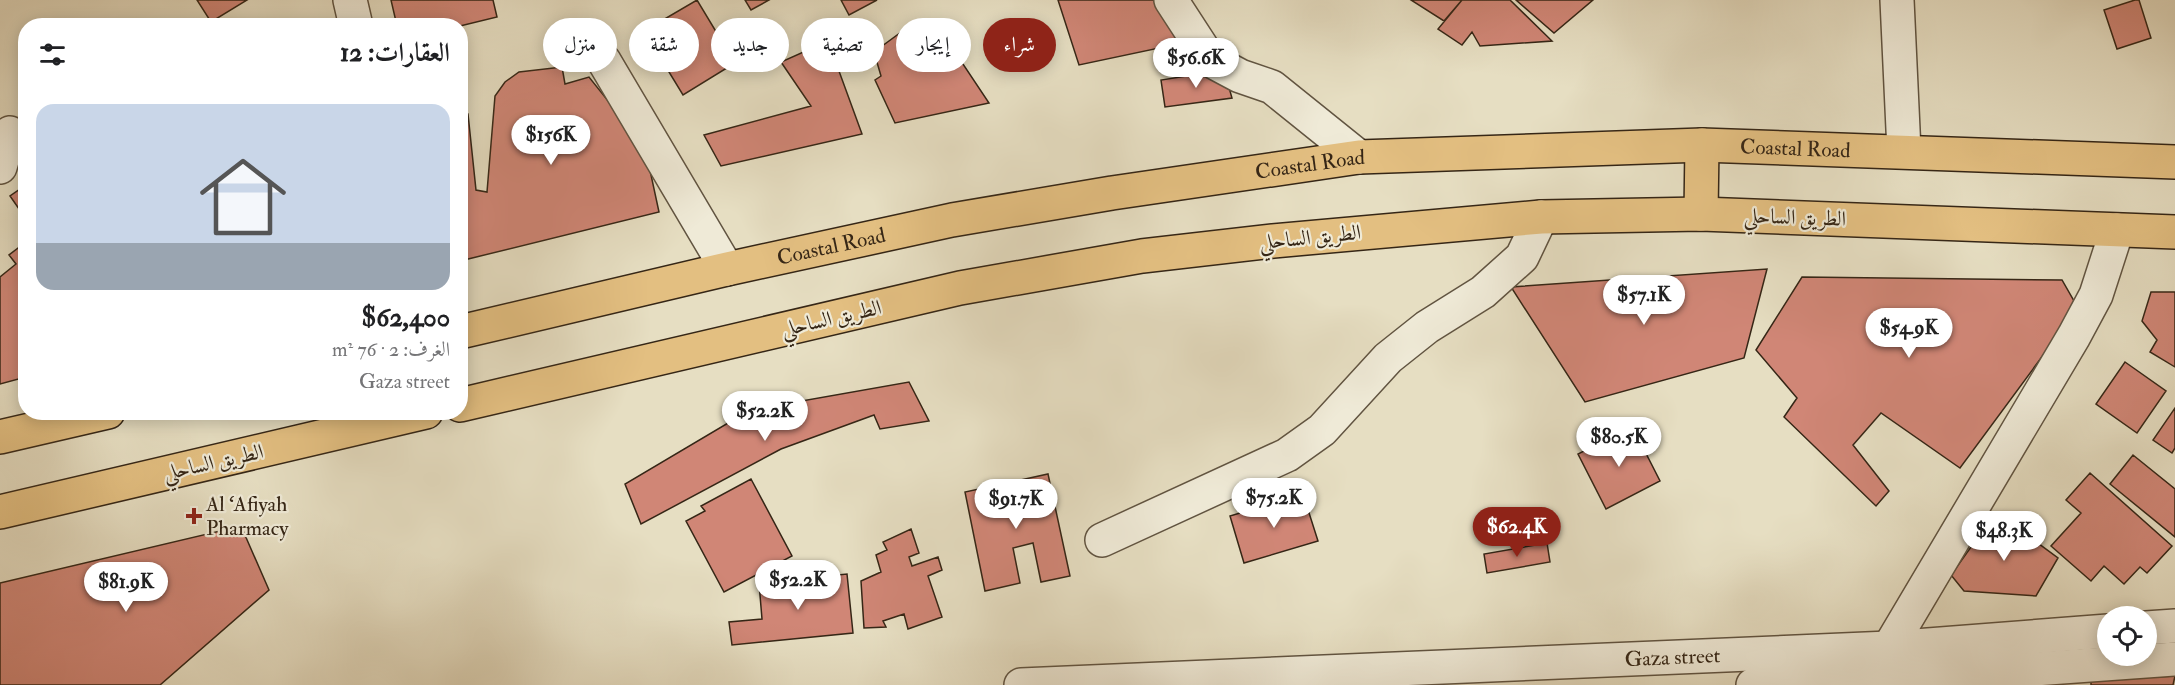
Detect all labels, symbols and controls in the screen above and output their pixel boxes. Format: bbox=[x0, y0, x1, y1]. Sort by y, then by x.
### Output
chip: منزل bbox=[543, 18, 617, 72]
chip: شقة bbox=[629, 18, 699, 72]
chip: جديد bbox=[711, 18, 789, 72]
chip: تصفية bbox=[801, 18, 884, 72]
chip: إيجار bbox=[896, 18, 971, 72]
chip: شراء bbox=[983, 18, 1056, 72]
text: العقارات: 12 bbox=[340, 37, 450, 69]
icon: filters bbox=[36, 38, 69, 71]
pin: $56.6K bbox=[1147, 38, 1245, 89]
text: $56.6K bbox=[1167, 45, 1225, 70]
pin: $156K bbox=[509, 115, 593, 166]
text: $156K bbox=[525, 122, 577, 147]
street label: Coastal Road bbox=[1740, 133, 1852, 164]
icon: home bbox=[189, 143, 297, 251]
street label: Coastal Road bbox=[1253, 144, 1366, 186]
street label: الطريق الساحلي bbox=[1743, 202, 1847, 239]
street label: الطريق الساحلي bbox=[1258, 219, 1363, 262]
street label: Coastal Road bbox=[774, 222, 889, 272]
pin: $57.1K bbox=[1595, 275, 1693, 326]
text: $57.1K bbox=[1617, 282, 1671, 307]
street label: الطريق الساحلي bbox=[778, 294, 885, 349]
text: $62,400 bbox=[362, 302, 450, 334]
pin: $54.9K bbox=[1860, 308, 1958, 359]
text: $54.9K bbox=[1880, 315, 1938, 340]
text: الغرف: 2 · 76 m² bbox=[332, 337, 450, 362]
text: Gaza street bbox=[359, 369, 450, 394]
pin: $52.2K bbox=[716, 391, 814, 442]
text: $52.2K bbox=[736, 398, 794, 423]
pin: $80.5K bbox=[1570, 417, 1668, 468]
text: $80.5K bbox=[1590, 424, 1648, 449]
street label: الطريق الساحلي bbox=[160, 438, 267, 493]
pin: $75.2K bbox=[1225, 478, 1323, 529]
pin: $91.7K bbox=[967, 479, 1065, 530]
text: $75.2K bbox=[1246, 485, 1302, 510]
text: $91.7K bbox=[989, 486, 1043, 511]
place label: Al ‘Afiyah Pharmacy bbox=[205, 491, 289, 542]
pin: $62.4K bbox=[1468, 507, 1566, 558]
marker: Al ‘Afiyah Pharmacy bbox=[187, 509, 201, 523]
pin: $48.3K bbox=[1955, 511, 2053, 562]
text: $62.4K bbox=[1487, 514, 1547, 539]
text: $48.3K bbox=[1975, 518, 2033, 543]
pin: $52.2K bbox=[749, 560, 847, 611]
pin: $81.9K bbox=[77, 562, 175, 613]
text: $52.2K bbox=[769, 567, 827, 592]
text: $81.9K bbox=[98, 569, 154, 594]
map controls bbox=[2097, 606, 2157, 666]
button: locate bbox=[2097, 606, 2157, 666]
street label: Gaza street bbox=[1624, 642, 1721, 673]

